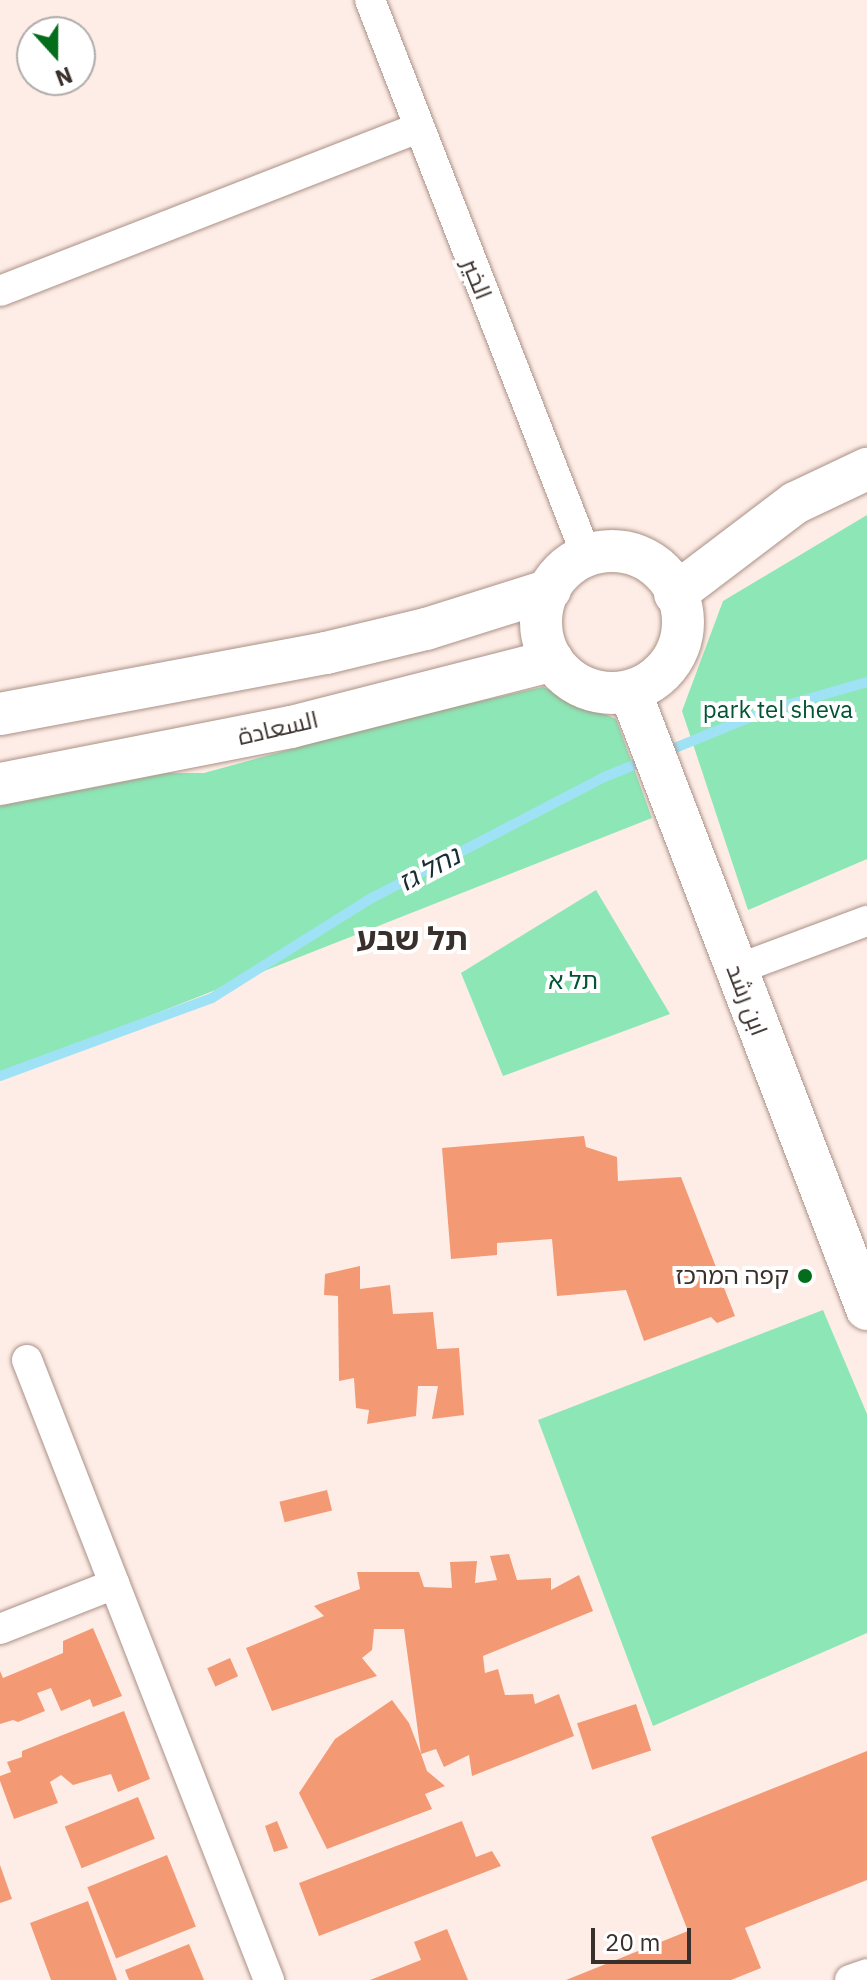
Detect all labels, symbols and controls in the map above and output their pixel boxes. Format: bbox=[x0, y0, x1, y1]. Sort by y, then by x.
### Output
north arrow bbox=[16, 16, 96, 96]
text: N bbox=[51, 61, 77, 93]
street label: الخير bbox=[456, 254, 498, 304]
park label: park tel sheva bbox=[703, 696, 853, 724]
street label: السعادة bbox=[235, 705, 321, 751]
water label: נחל גז bbox=[393, 840, 465, 898]
district label: תל שבע bbox=[356, 919, 468, 957]
street label: ابن رشد bbox=[720, 960, 774, 1040]
park label: תל א bbox=[548, 967, 598, 995]
place label: קפה המרכז bbox=[676, 1262, 789, 1290]
marker: קפה המרכז bbox=[796, 1267, 814, 1285]
scale bar bbox=[595, 1912, 695, 1962]
text: 20 m bbox=[605, 1926, 660, 1958]

